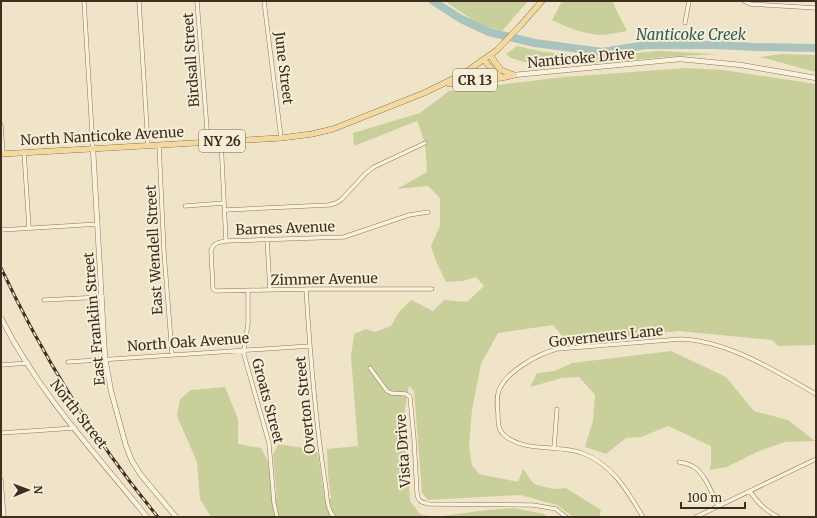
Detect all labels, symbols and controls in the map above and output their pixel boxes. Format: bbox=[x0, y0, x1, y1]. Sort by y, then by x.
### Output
street label: Birdsall Street bbox=[179, 11, 203, 108]
water label: Nanticoke Creek bbox=[636, 25, 747, 44]
street label: June Street bbox=[270, 29, 297, 106]
street label: Nanticoke Drive bbox=[527, 44, 635, 72]
road number: CR 13 bbox=[453, 69, 497, 91]
street label: North Nanticoke Avenue bbox=[20, 123, 184, 149]
road number: NY 26 bbox=[199, 130, 245, 152]
street label: East Wendell Street bbox=[142, 184, 166, 316]
street label: Barnes Avenue bbox=[235, 217, 335, 239]
street label: East Franklin Street bbox=[79, 251, 109, 387]
street label: Zimmer Avenue bbox=[270, 269, 378, 289]
street label: Governeurs Lane bbox=[548, 321, 664, 351]
street label: North Oak Avenue bbox=[126, 329, 250, 355]
street label: Overton Street bbox=[291, 355, 319, 455]
street label: Groats Street bbox=[248, 356, 288, 446]
street label: North Street bbox=[46, 376, 112, 453]
street label: Vista Drive bbox=[391, 414, 415, 489]
north arrow bbox=[8, 470, 48, 510]
scale bar bbox=[681, 484, 745, 510]
text: N bbox=[31, 485, 45, 495]
text: 100 m bbox=[687, 490, 722, 505]

